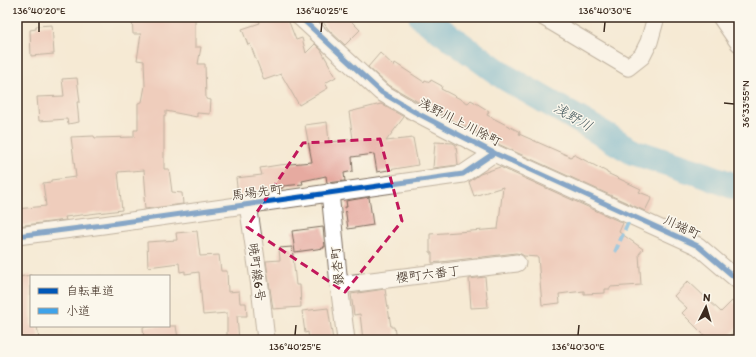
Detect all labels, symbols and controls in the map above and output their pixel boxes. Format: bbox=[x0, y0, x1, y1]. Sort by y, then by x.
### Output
text: 136°40'20"E bbox=[13, 4, 66, 17]
text: 136°40'25"E bbox=[296, 4, 348, 17]
text: 136°40'30"E bbox=[578, 4, 632, 17]
text: 36°33'55"N bbox=[739, 80, 752, 128]
street label: 浅野川上川除町 bbox=[416, 95, 504, 149]
water label: 浅野川 bbox=[551, 99, 595, 135]
street label: 馬場先町 bbox=[230, 181, 284, 203]
street label: 川端町 bbox=[661, 212, 703, 242]
street label: 暁町線6号 bbox=[245, 242, 269, 302]
street label: 銀杏町 bbox=[328, 246, 346, 286]
street label: 櫻町六番丁 bbox=[395, 263, 461, 285]
legend bbox=[30, 275, 170, 327]
text: 自転車道 bbox=[66, 284, 114, 298]
north arrow bbox=[686, 287, 726, 327]
text: N bbox=[703, 291, 711, 304]
text: 小道 bbox=[66, 304, 90, 318]
text: 136°40'25"E bbox=[269, 340, 321, 353]
text: 136°40'30"E bbox=[551, 340, 605, 353]

